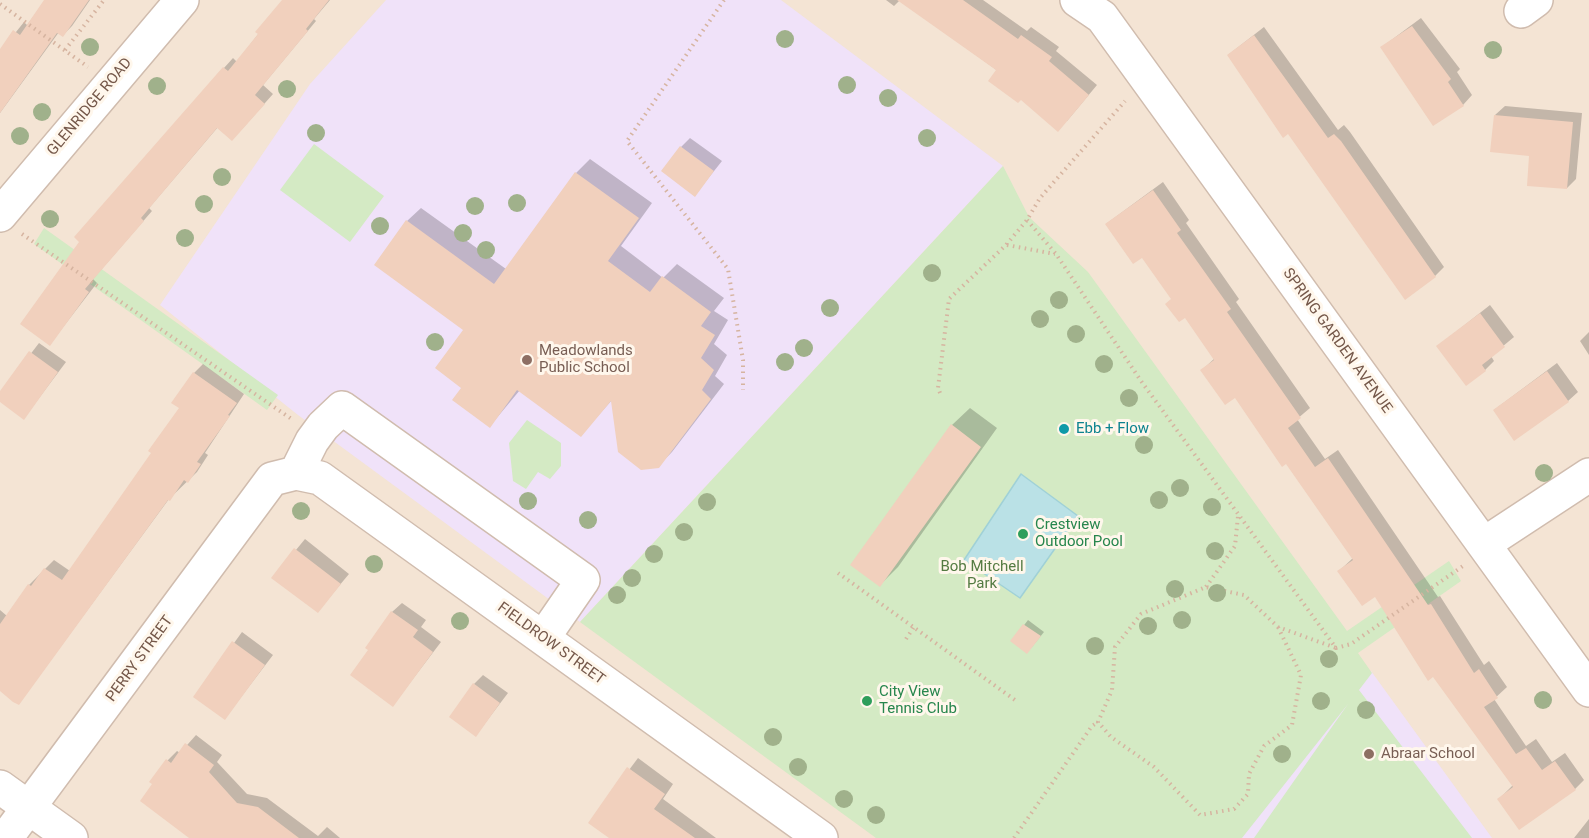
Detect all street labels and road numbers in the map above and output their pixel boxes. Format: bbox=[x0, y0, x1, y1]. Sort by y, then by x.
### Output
street label: GLENRIDGE ROAD bbox=[44, 54, 136, 160]
street label: SPRING GARDEN AVENUE bbox=[1278, 265, 1396, 417]
street label: FIELDROW STREET bbox=[494, 599, 608, 689]
street label: PERRY STREET bbox=[103, 612, 177, 706]

